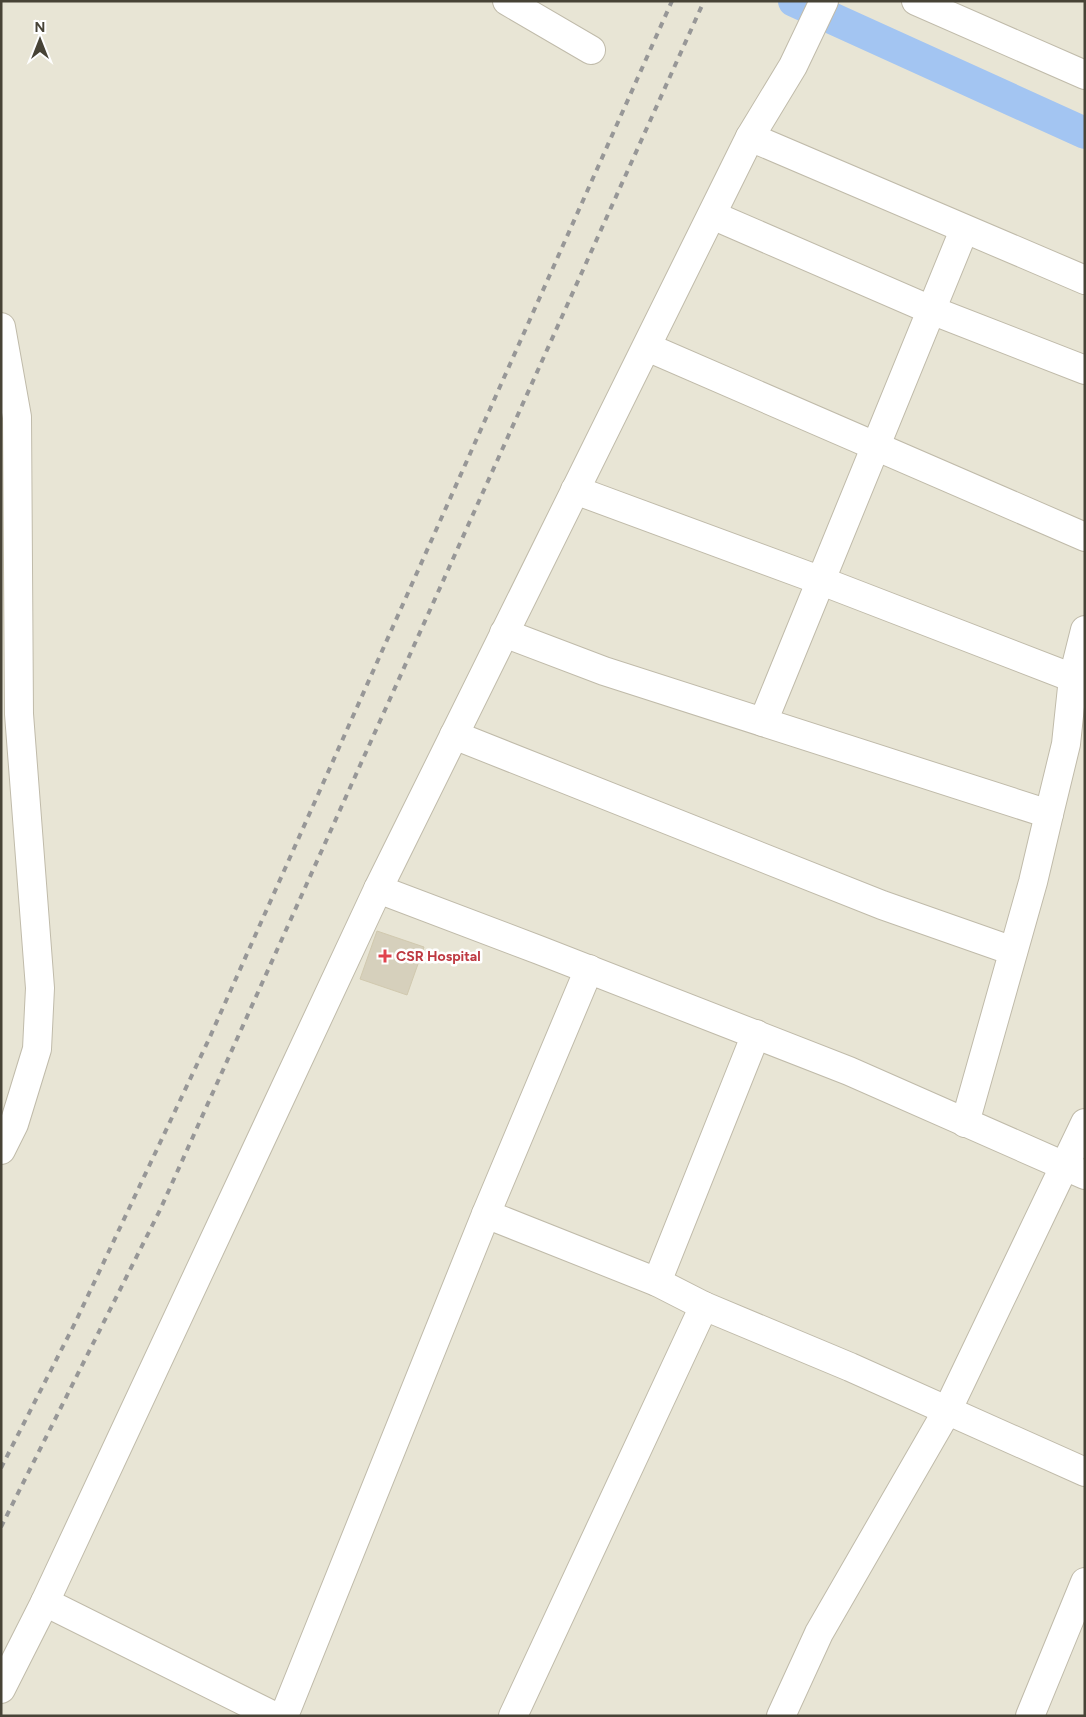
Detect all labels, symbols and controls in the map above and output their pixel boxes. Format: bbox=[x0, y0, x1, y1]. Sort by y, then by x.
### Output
north arrow bbox=[15, 15, 65, 65]
text: N bbox=[35, 19, 45, 36]
place label: CSR Hospital bbox=[396, 948, 481, 965]
marker: CSR Hospital bbox=[378, 949, 392, 963]

